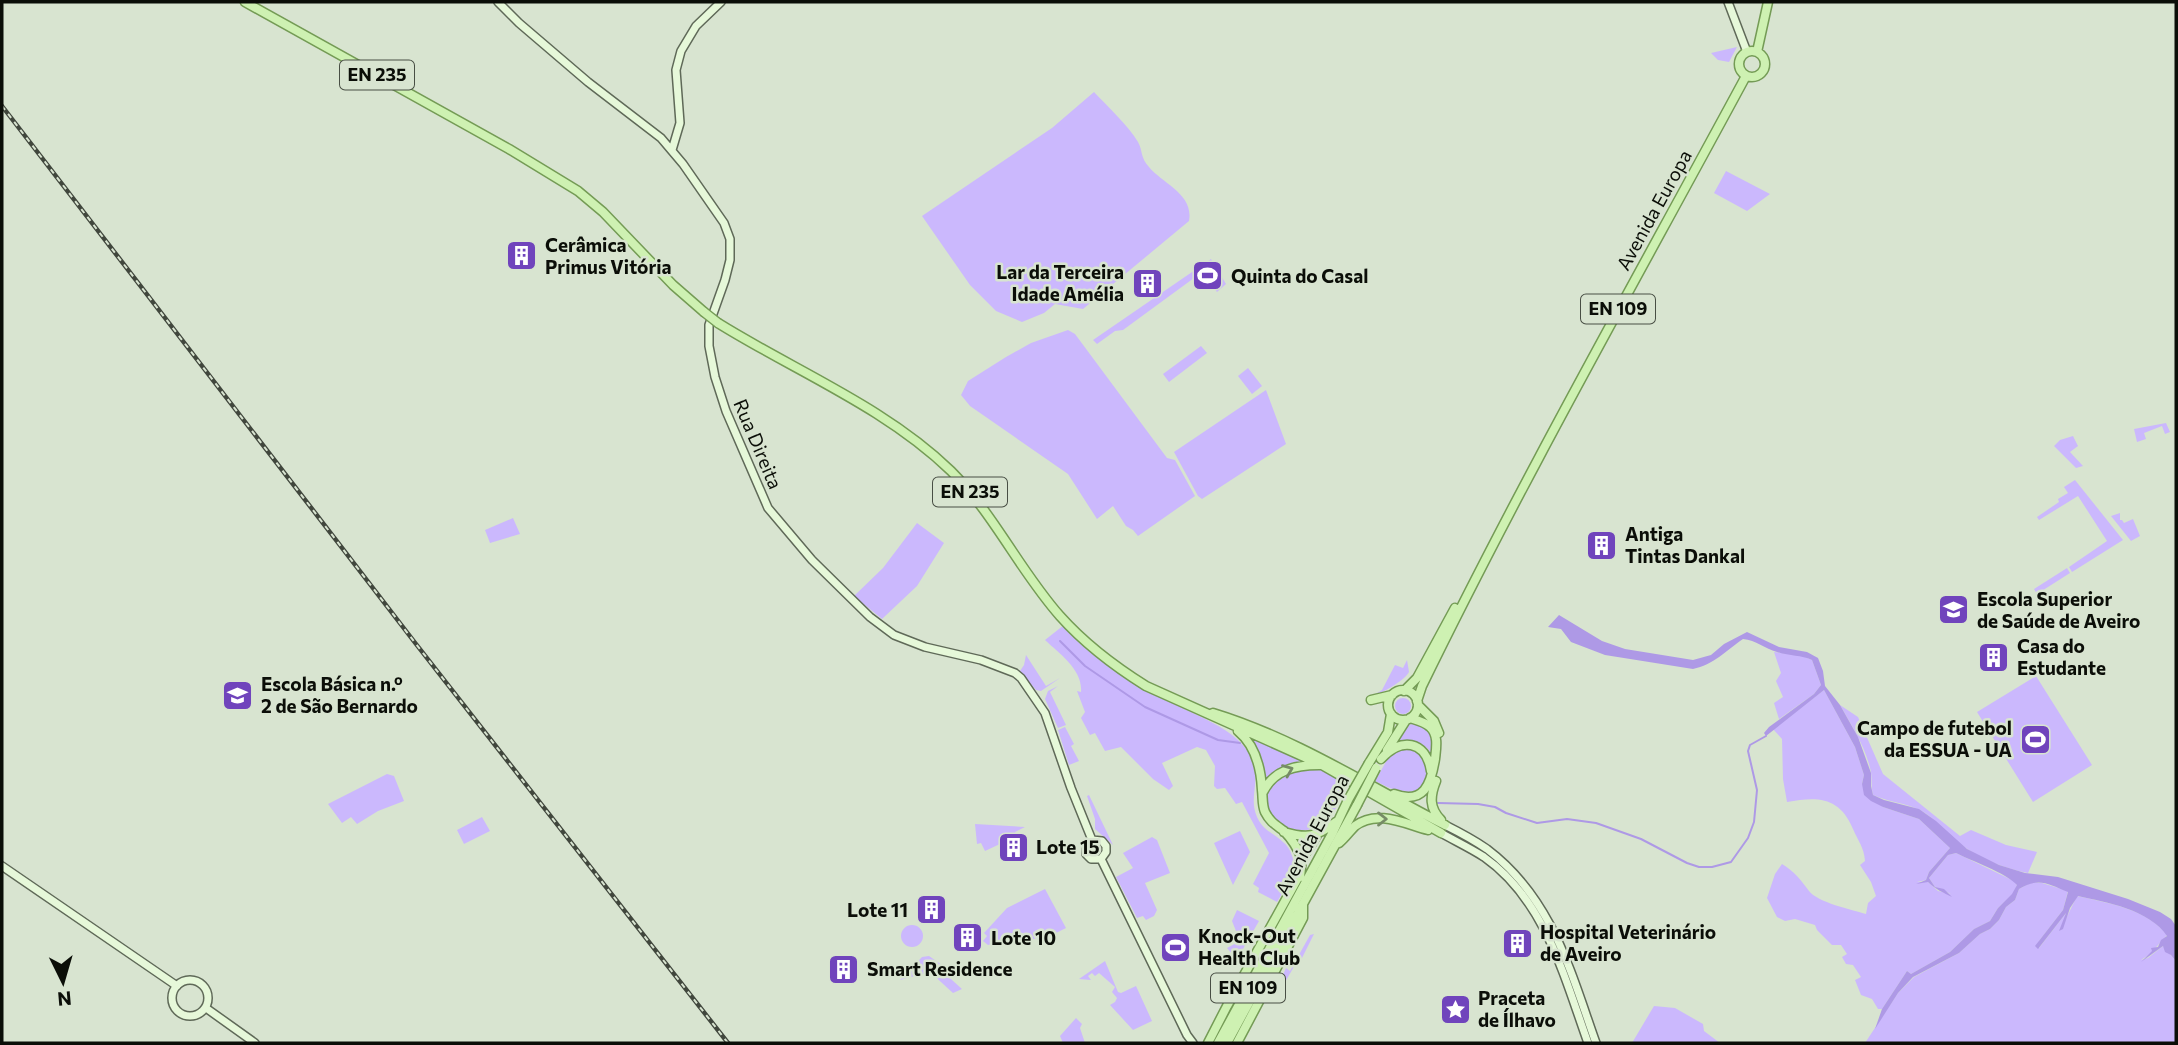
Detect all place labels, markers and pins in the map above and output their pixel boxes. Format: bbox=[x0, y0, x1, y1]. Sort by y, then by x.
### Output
place label: Cerâmica Primus Vitória bbox=[545, 233, 672, 278]
building icon: Cerâmica Primus Vitória bbox=[505, 239, 539, 273]
sports icon: Quinta do Casal bbox=[1191, 259, 1225, 293]
place label: Lar da Terceira Idade Amélia bbox=[996, 260, 1124, 305]
place label: Quinta do Casal bbox=[1231, 264, 1368, 287]
building icon: Lar da Terceira Idade Amélia bbox=[1130, 266, 1164, 300]
place label: Antiga Tintas Dankal bbox=[1625, 522, 1745, 567]
building icon: Antiga Tintas Dankal bbox=[1585, 528, 1619, 562]
place label: Escola Superior de Saúde de Aveiro bbox=[1977, 587, 2140, 632]
school or university icon: Escola Superior de Saúde de Aveiro bbox=[1937, 593, 1971, 627]
place label: Casa do Estudante bbox=[2017, 634, 2106, 679]
building icon: Casa do Estudante bbox=[1977, 640, 2011, 674]
place label: Escola Básica n.º 2 de São Bernardo bbox=[261, 672, 418, 717]
school or university icon: Escola Básica n.º 2 de São Bernardo bbox=[221, 678, 255, 712]
place label: Campo de futebol da ESSUA - UA bbox=[1857, 716, 2012, 761]
sports icon: Campo de futebol da ESSUA - UA bbox=[2018, 722, 2052, 756]
building icon: Lote 15 bbox=[996, 830, 1030, 864]
place label: Lote 15 bbox=[1036, 835, 1100, 858]
building icon: Lote 11 bbox=[914, 893, 948, 927]
place label: Lote 11 bbox=[847, 898, 908, 921]
place label: Hospital Veterinário de Aveiro bbox=[1540, 920, 1716, 965]
building icon: Lote 10 bbox=[951, 921, 985, 955]
place label: Knock-Out Health Club bbox=[1198, 924, 1300, 969]
place label: Lote 10 bbox=[991, 926, 1056, 949]
building icon: Hospital Veterinário de Aveiro bbox=[1500, 926, 1534, 960]
sports icon: Knock-Out Health Club bbox=[1158, 930, 1192, 964]
building icon: Smart Residence bbox=[827, 952, 861, 986]
place label: Smart Residence bbox=[867, 957, 1012, 980]
place label: Praceta de Ílhavo bbox=[1478, 986, 1556, 1031]
place icon: Praceta de Ílhavo bbox=[1438, 992, 1472, 1026]

